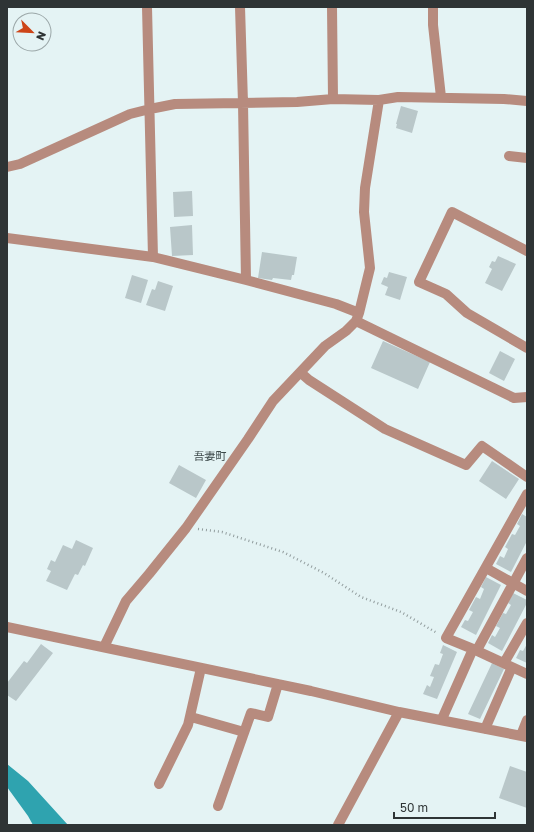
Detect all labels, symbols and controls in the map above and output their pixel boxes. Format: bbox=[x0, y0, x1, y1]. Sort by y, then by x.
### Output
north arrow bbox=[12, 12, 52, 52]
text: N bbox=[34, 30, 49, 43]
district label: 吾妻町 bbox=[194, 449, 227, 462]
scale bar bbox=[394, 794, 495, 820]
text: 50 m bbox=[400, 800, 428, 815]

